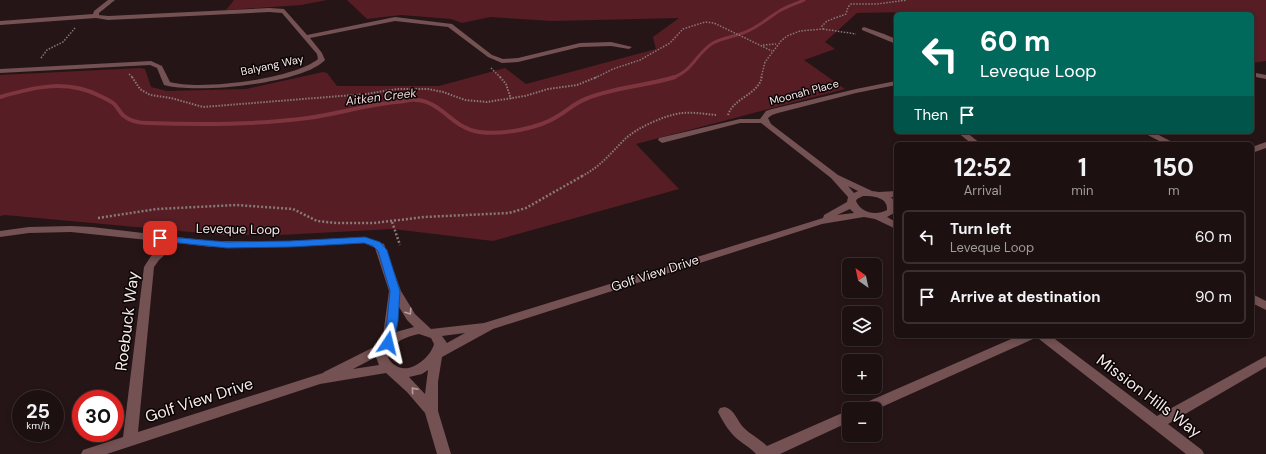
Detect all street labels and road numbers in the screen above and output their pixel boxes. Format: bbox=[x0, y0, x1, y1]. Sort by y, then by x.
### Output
street label: Balyang Way bbox=[239, 51, 305, 79]
street label: Moonah Place bbox=[768, 76, 840, 108]
street label: Leveque Loop bbox=[196, 220, 280, 238]
street label: Golf View Drive bbox=[609, 251, 701, 295]
street label: Roebuck Way bbox=[110, 270, 144, 372]
street label: Mission Hills Way bbox=[1092, 350, 1206, 442]
street label: Golf View Drive bbox=[142, 373, 256, 427]

